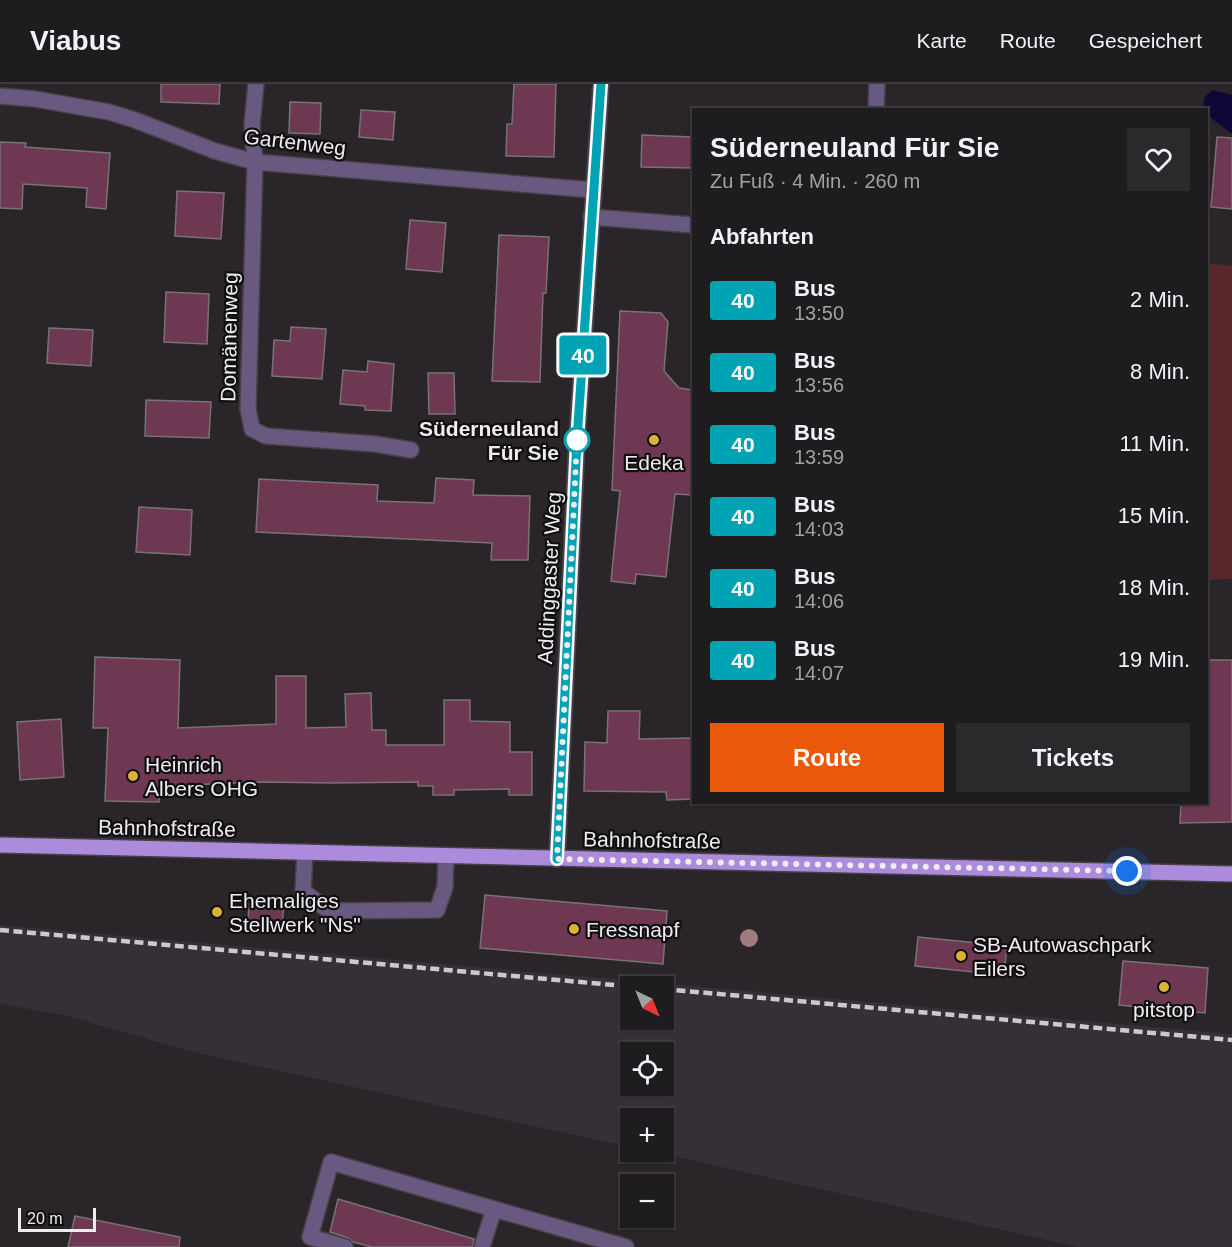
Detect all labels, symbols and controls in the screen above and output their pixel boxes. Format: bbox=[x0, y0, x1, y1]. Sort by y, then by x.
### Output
text: Viabus bbox=[30, 25, 121, 56]
text: Karte bbox=[917, 29, 967, 52]
text: Route bbox=[1000, 29, 1056, 52]
text: Gespeichert bbox=[1089, 29, 1202, 52]
street label: Gartenweg bbox=[243, 124, 347, 160]
button: heart bbox=[1127, 128, 1190, 191]
text: Süderneuland Für Sie bbox=[710, 132, 999, 163]
text: Zu Fuß · 4 Min. · 260 m bbox=[710, 170, 920, 192]
text: Abfahrten bbox=[710, 224, 814, 249]
street label: Domänenweg bbox=[216, 272, 242, 402]
text: Bus bbox=[794, 276, 836, 301]
text: 2 Min. bbox=[1130, 287, 1190, 312]
text: 40 bbox=[731, 289, 755, 312]
text: 13:50 bbox=[794, 302, 844, 324]
line badge: 40 bbox=[556, 336, 610, 374]
text: 40 bbox=[571, 344, 595, 367]
text: Bus bbox=[794, 348, 836, 373]
text: 8 Min. bbox=[1130, 359, 1190, 384]
text: 40 bbox=[731, 361, 755, 384]
text: 13:56 bbox=[794, 374, 844, 396]
place label: Süderneuland Für Sie bbox=[419, 417, 559, 464]
text: Bus bbox=[794, 420, 836, 445]
marker: Süderneuland Für Sie bbox=[564, 427, 590, 453]
text: 11 Min. bbox=[1119, 431, 1190, 456]
marker: Edeka bbox=[647, 433, 661, 447]
text: 40 bbox=[731, 433, 755, 456]
text: 13:59 bbox=[794, 446, 844, 468]
place label: Edeka bbox=[624, 451, 684, 474]
street label: Addinggaster Weg bbox=[533, 491, 565, 665]
text: Bus bbox=[794, 492, 836, 517]
text: 15 Min. bbox=[1118, 503, 1190, 528]
text: 40 bbox=[731, 505, 755, 528]
text: 14:03 bbox=[794, 518, 844, 540]
text: Bus bbox=[794, 564, 836, 589]
text: 18 Min. bbox=[1118, 575, 1190, 600]
text: 40 bbox=[731, 577, 755, 600]
text: 14:06 bbox=[794, 590, 844, 612]
text: Bus bbox=[794, 636, 836, 661]
text: 19 Min. bbox=[1118, 647, 1190, 672]
text: 40 bbox=[731, 649, 755, 672]
text: 14:07 bbox=[794, 662, 844, 684]
button: Route bbox=[710, 723, 944, 792]
button: Tickets bbox=[956, 723, 1190, 792]
place label: Heinrich Albers OHG bbox=[145, 753, 258, 800]
marker: Heinrich Albers OHG bbox=[126, 769, 140, 783]
street label: Bahnhofstraße bbox=[98, 815, 236, 841]
street label: Bahnhofstraße bbox=[583, 827, 721, 853]
your location bbox=[1112, 856, 1142, 886]
place label: Ehemaliges Stellwerk "Ns" bbox=[229, 889, 361, 936]
marker: Ehemaliges Stellwerk "Ns" bbox=[210, 905, 224, 919]
place label: Fressnapf bbox=[586, 918, 680, 941]
marker: Fressnapf bbox=[567, 922, 581, 936]
place label: SB-Autowaschpark Eilers bbox=[973, 933, 1152, 980]
marker: SB-Autowaschpark Eilers bbox=[954, 949, 968, 963]
north arrow bbox=[620, 976, 674, 1030]
map controls bbox=[620, 976, 674, 1228]
marker: pitstop bbox=[1157, 980, 1171, 994]
place label: pitstop bbox=[1133, 998, 1195, 1021]
button: locate bbox=[620, 1042, 674, 1096]
button: + bbox=[620, 1108, 674, 1162]
button: − bbox=[620, 1174, 674, 1228]
scale bar bbox=[18, 1205, 96, 1232]
text: 20 m bbox=[27, 1210, 63, 1227]

